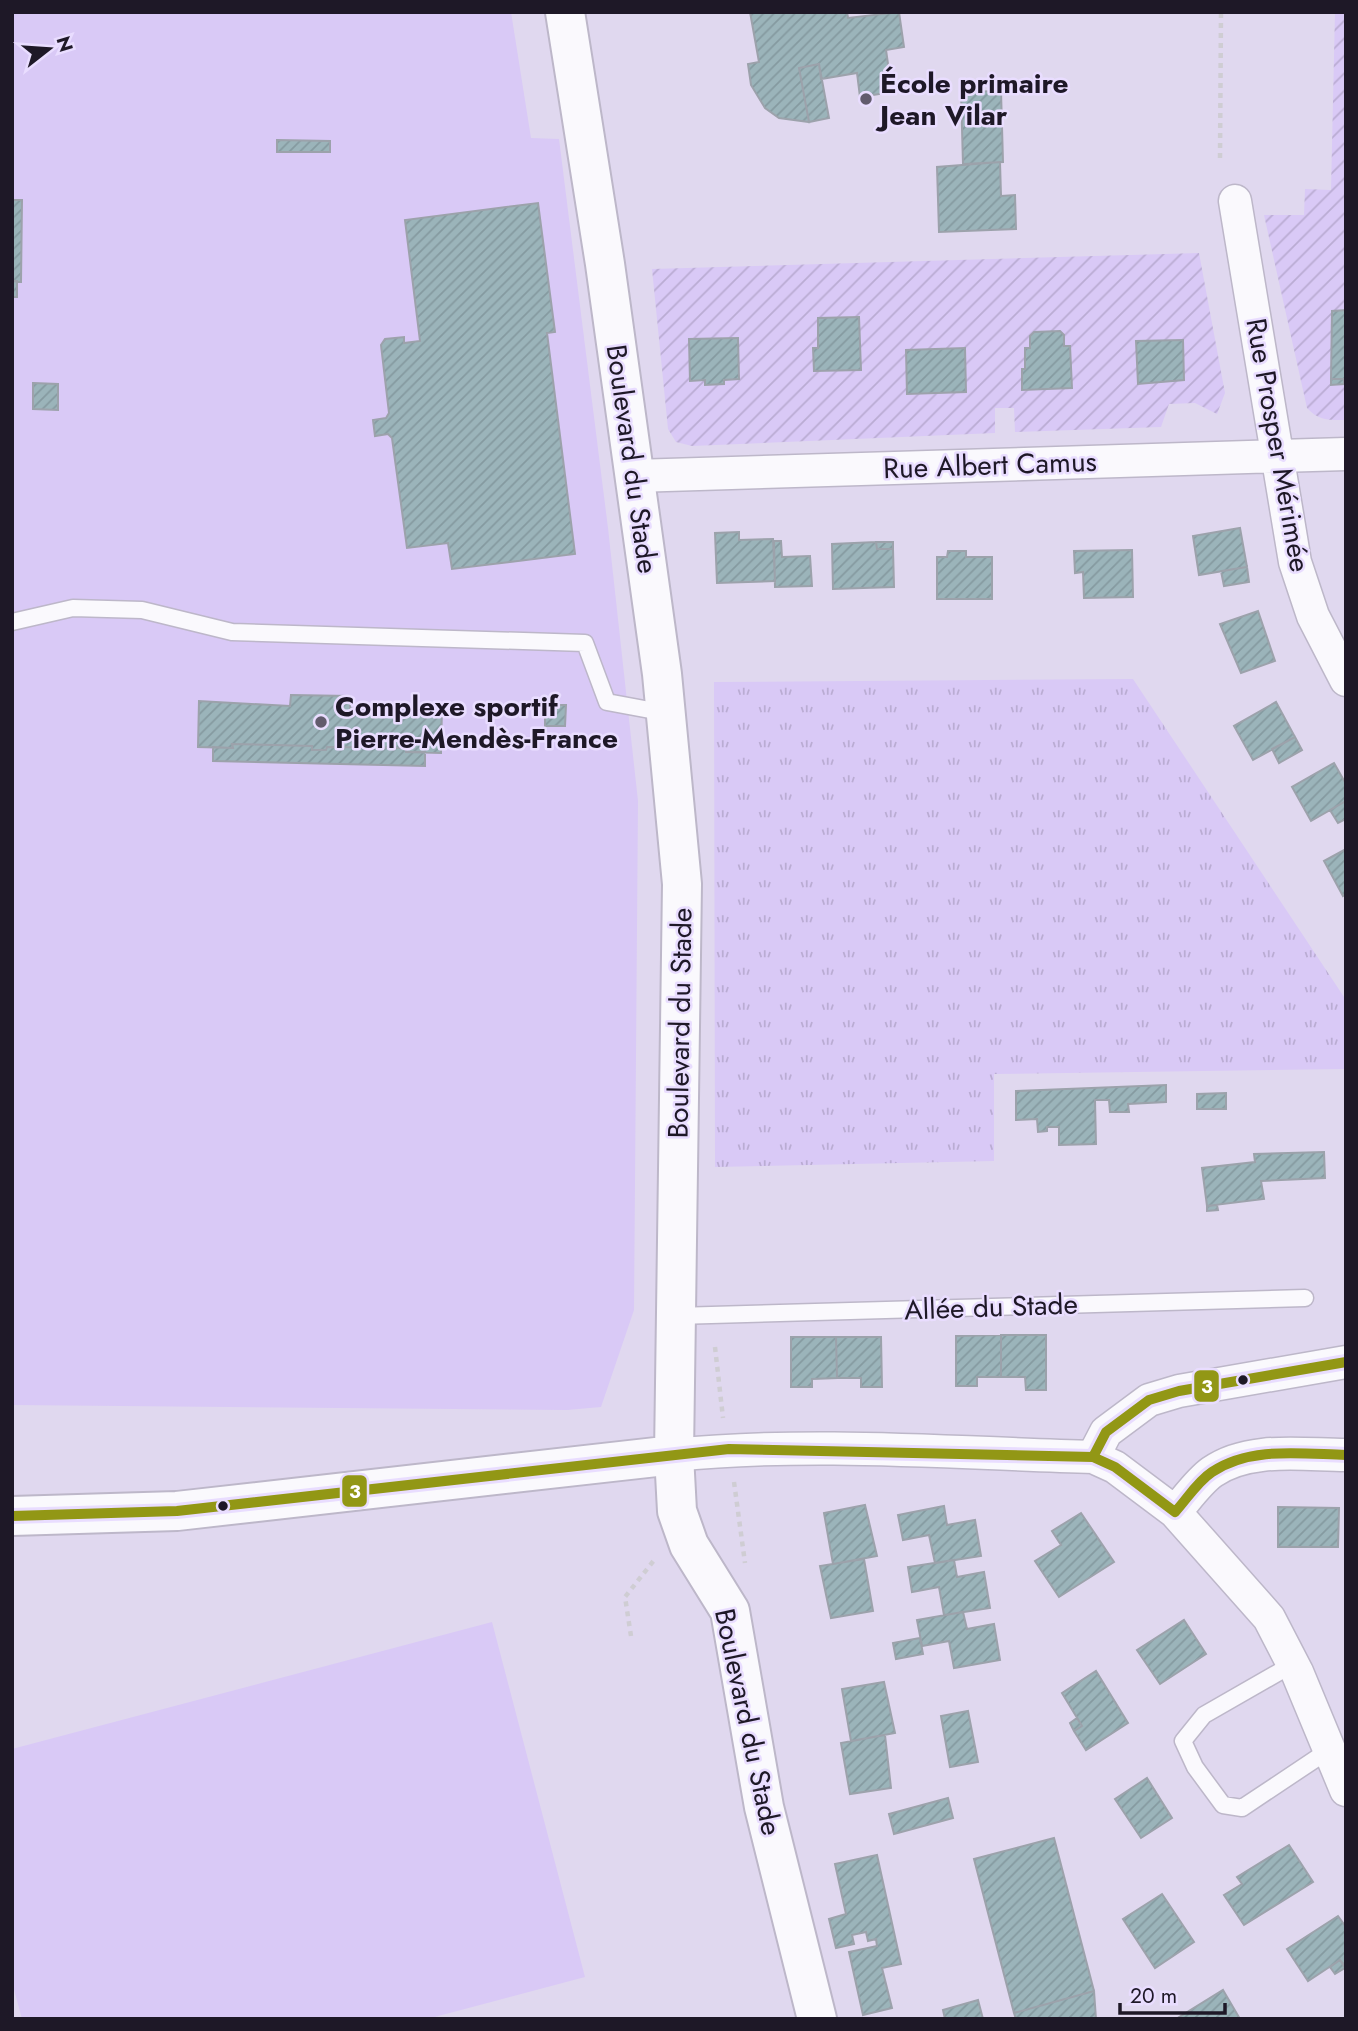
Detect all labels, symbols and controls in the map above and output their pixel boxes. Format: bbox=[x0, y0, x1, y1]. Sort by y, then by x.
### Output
north arrow bbox=[14, 14, 84, 84]
text: N bbox=[50, 33, 80, 55]
place label: École primaire Jean Vilar bbox=[875, 63, 1069, 136]
marker: École primaire Jean Vilar bbox=[858, 91, 874, 107]
street label: Rue Prosper Mérimée bbox=[1236, 315, 1320, 575]
street label: Boulevard du Stade bbox=[596, 342, 668, 576]
street label: Rue Albert Camus bbox=[882, 441, 1098, 489]
place label: Complexe sportif Pierre-Mendès-France bbox=[335, 686, 618, 759]
marker: Complexe sportif Pierre-Mendès-France bbox=[313, 714, 329, 730]
street label: Boulevard du Stade bbox=[657, 907, 703, 1139]
street label: Allée du Stade bbox=[904, 1283, 1078, 1331]
line badge: 3 bbox=[1193, 1369, 1220, 1403]
text: 3 bbox=[1201, 1373, 1213, 1400]
unlabelled marker bbox=[1236, 1373, 1250, 1387]
line badge: 3 bbox=[341, 1474, 368, 1508]
text: 3 bbox=[349, 1478, 361, 1505]
unlabelled marker bbox=[216, 1499, 230, 1513]
street label: Boulevard du Stade bbox=[704, 1605, 792, 1839]
scale bar bbox=[1120, 1972, 1225, 2016]
text: 20 m bbox=[1130, 1981, 1177, 2011]

